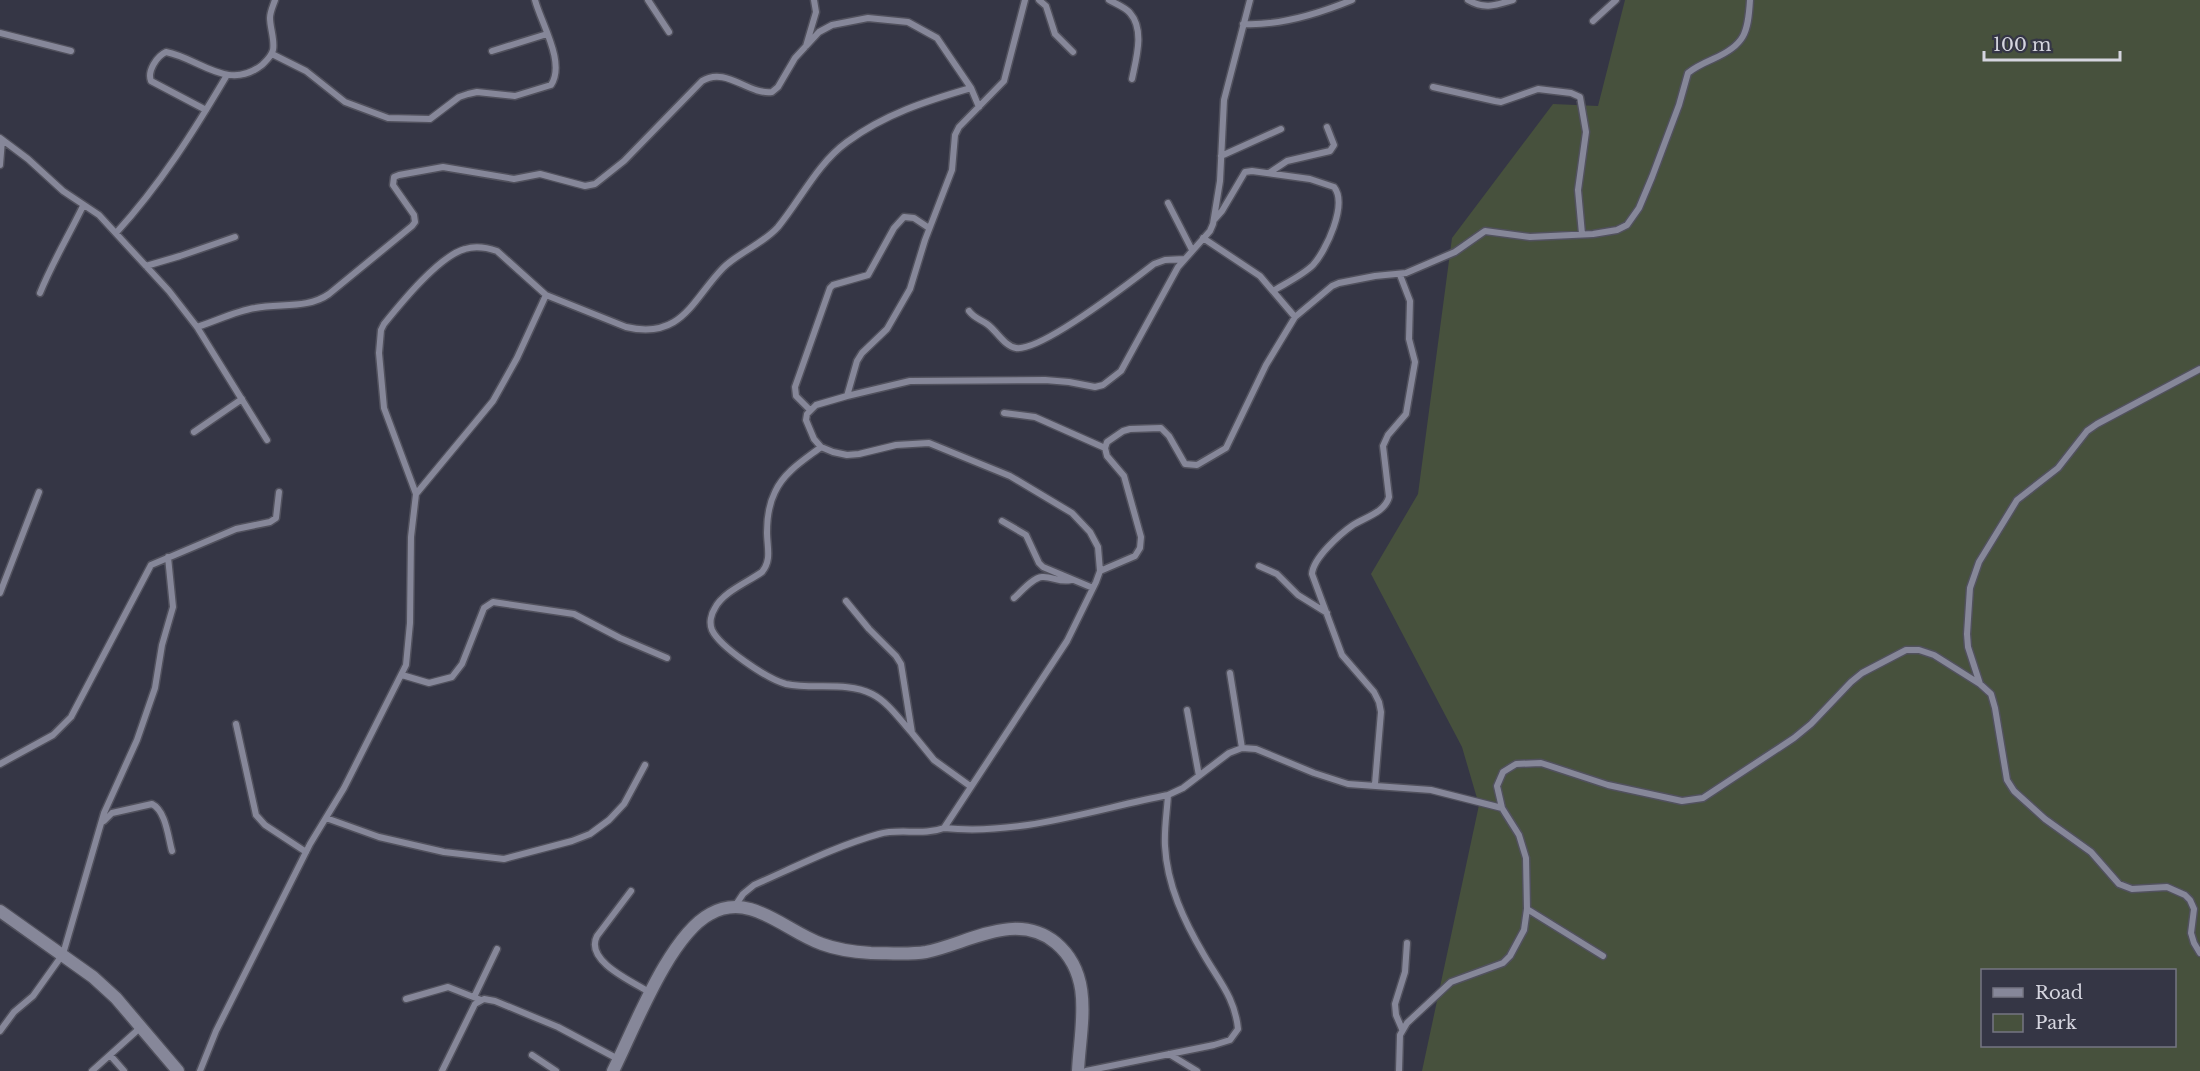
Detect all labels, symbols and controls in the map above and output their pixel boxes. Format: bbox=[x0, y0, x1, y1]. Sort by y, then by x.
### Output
scale bar bbox=[1984, 24, 2120, 62]
text: 100 m bbox=[1993, 34, 2051, 56]
legend bbox=[1981, 969, 2176, 1047]
text: Road bbox=[2035, 982, 2083, 1004]
text: Park bbox=[2035, 1012, 2077, 1034]

